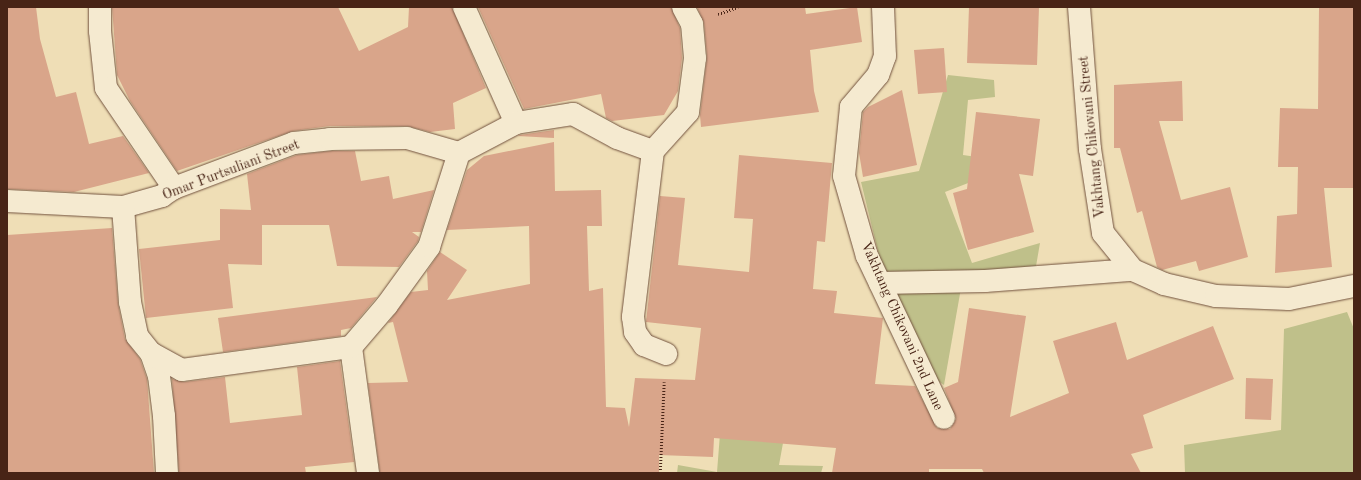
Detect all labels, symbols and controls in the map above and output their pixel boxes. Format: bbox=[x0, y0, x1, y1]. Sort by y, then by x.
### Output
street label: Vakhtang Chikovani Street bbox=[1075, 55, 1109, 219]
street label: Omar Purtsuliani Street bbox=[160, 136, 302, 204]
street label: Vakhtang Chikovani 2nd Lane bbox=[857, 239, 947, 413]

